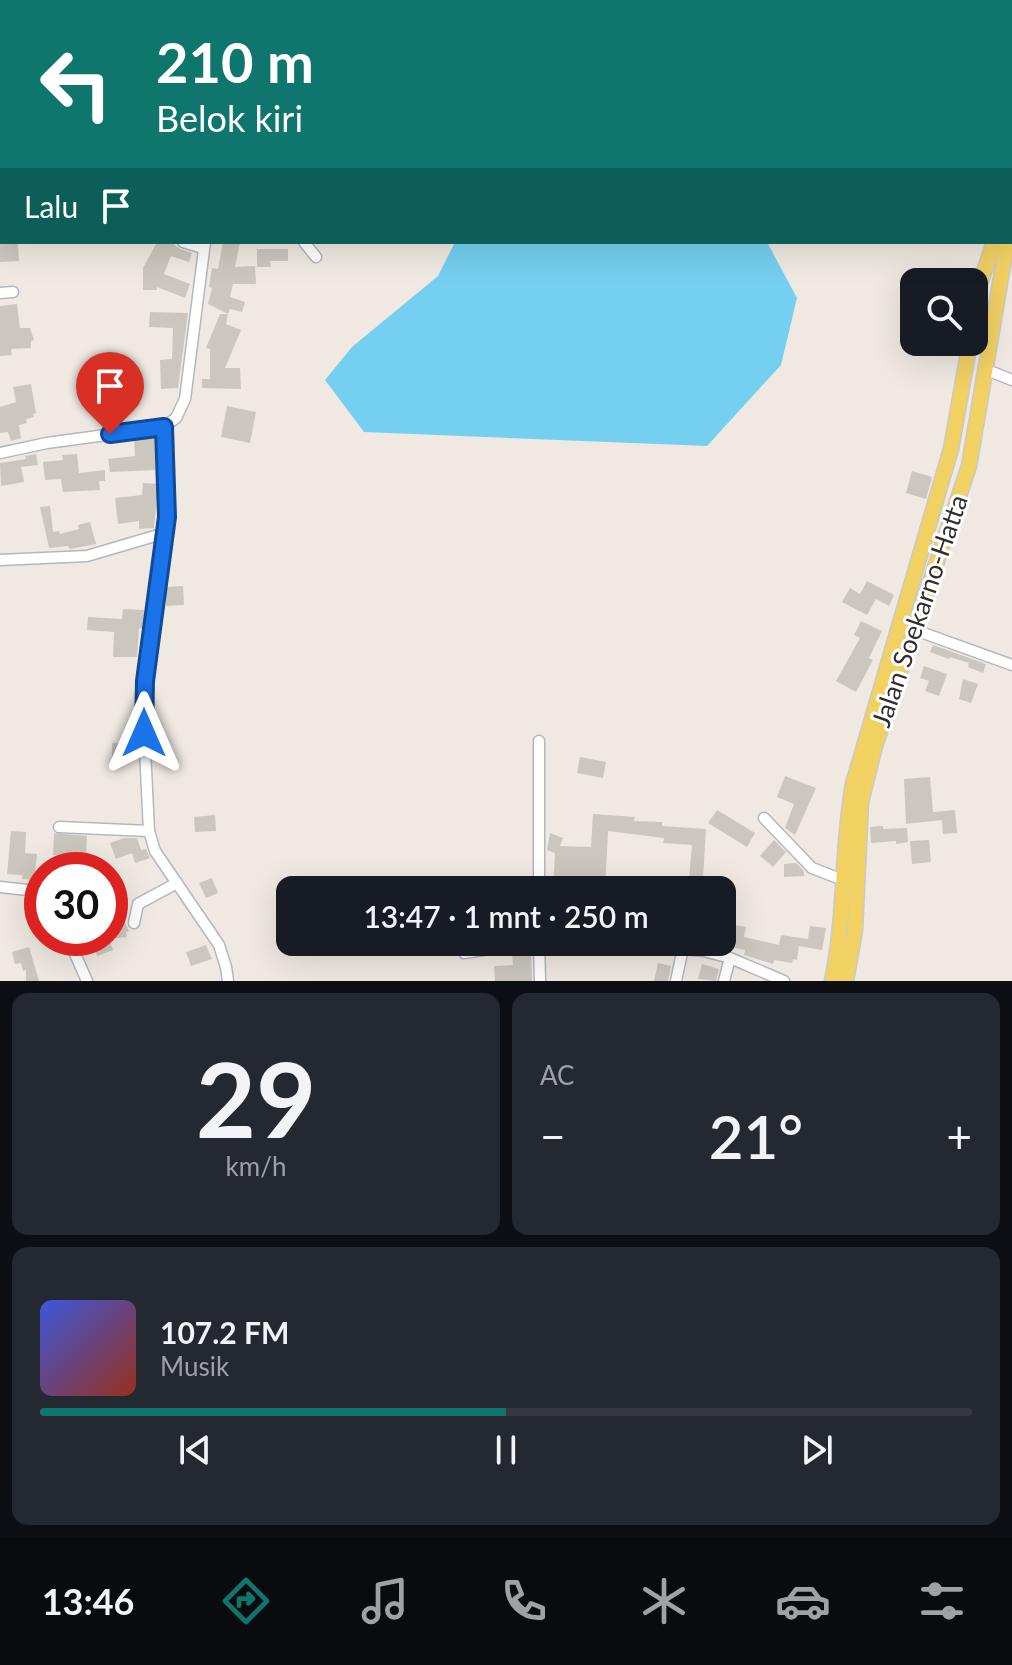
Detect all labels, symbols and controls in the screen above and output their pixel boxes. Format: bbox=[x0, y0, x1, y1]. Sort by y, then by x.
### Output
text: 210 m bbox=[156, 28, 314, 95]
icon: left bbox=[24, 32, 128, 136]
text: Belok kiri bbox=[156, 96, 303, 140]
icon: arrive bbox=[94, 184, 138, 228]
text: Lalu bbox=[24, 188, 78, 224]
map controls bbox=[900, 268, 988, 356]
button: search bbox=[900, 268, 988, 356]
pin bbox=[76, 352, 144, 434]
icon: arrive bbox=[88, 364, 132, 408]
street label: Jalan Soekarno-Hatta bbox=[864, 490, 974, 731]
position arrow bbox=[102, 691, 186, 775]
speed limit sign: 30 bbox=[24, 852, 128, 956]
text: 13:47 · 1 mnt · 250 m bbox=[363, 898, 649, 934]
text: 29 bbox=[196, 1035, 316, 1160]
text: AC bbox=[540, 1059, 575, 1091]
text: 21° bbox=[709, 1100, 803, 1172]
text: − bbox=[540, 1110, 566, 1162]
text: + bbox=[946, 1110, 972, 1162]
text: km/h bbox=[226, 1150, 286, 1182]
text: 107.2 FM bbox=[160, 1314, 289, 1350]
text: Musik bbox=[160, 1350, 229, 1382]
icon: previous bbox=[173, 1428, 217, 1472]
icon: pause bbox=[484, 1428, 528, 1472]
icon: next bbox=[795, 1428, 839, 1472]
icon: directions bbox=[218, 1573, 274, 1629]
icon: music bbox=[357, 1573, 413, 1629]
icon: phone bbox=[496, 1573, 552, 1629]
icon: climate bbox=[636, 1573, 692, 1629]
icon: car bbox=[775, 1573, 831, 1629]
icon: filters bbox=[914, 1573, 970, 1629]
text: 13:46 bbox=[42, 1579, 134, 1623]

